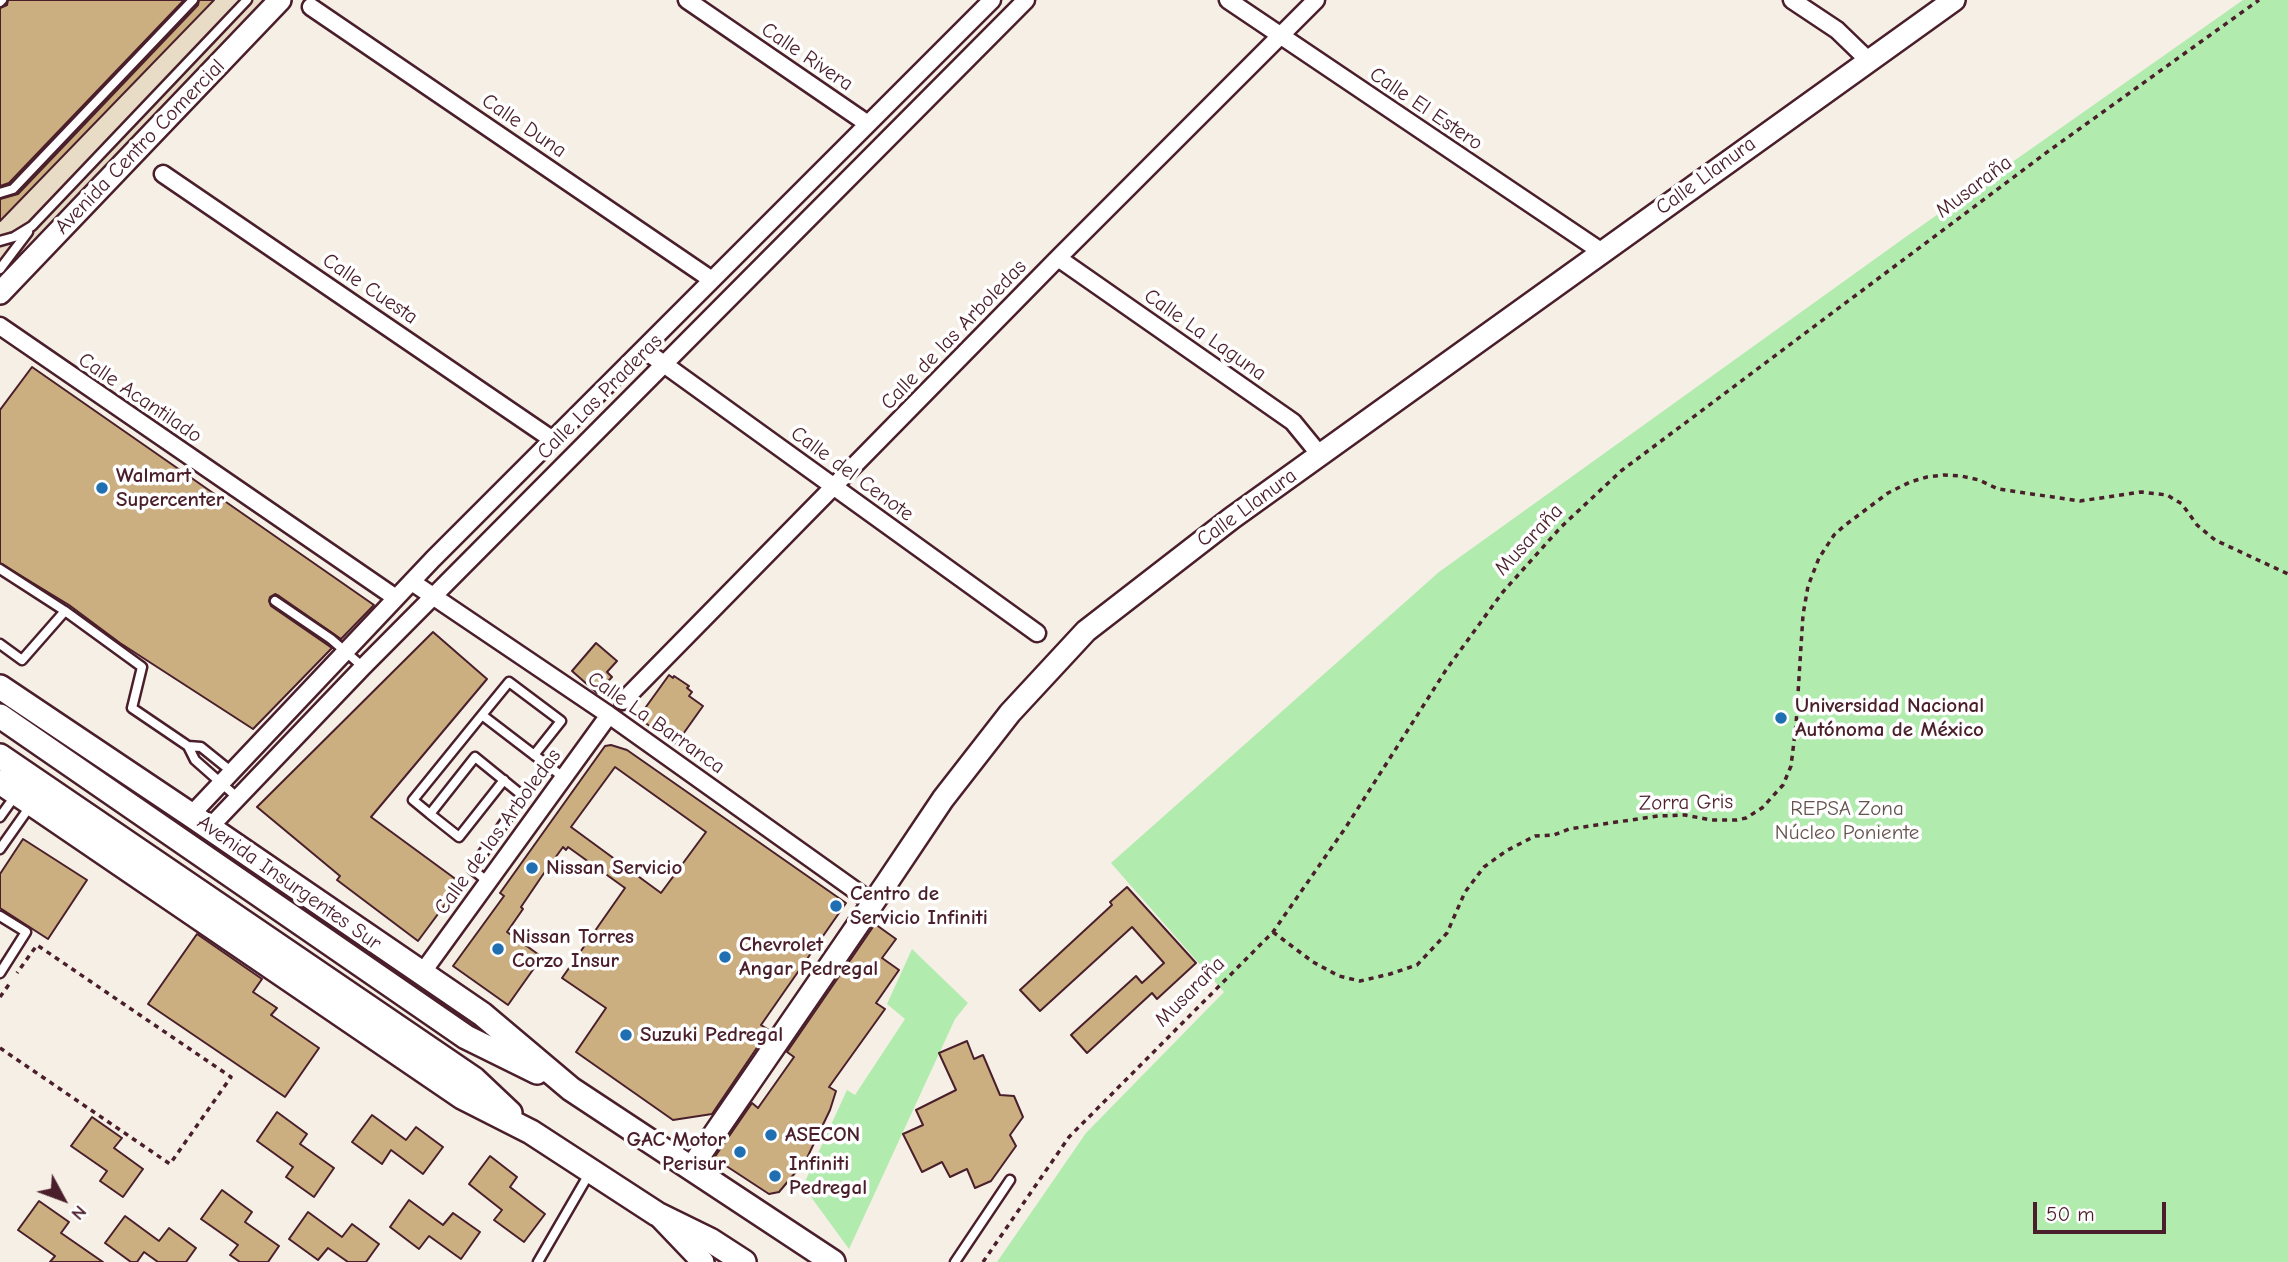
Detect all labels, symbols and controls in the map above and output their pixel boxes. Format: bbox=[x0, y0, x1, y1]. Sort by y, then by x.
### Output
street label: Calle Rivera bbox=[756, 17, 858, 97]
street label: Avenida Centro Comercial bbox=[50, 54, 230, 240]
street label: Calle El Estero bbox=[1365, 62, 1487, 156]
street label: Calle Duna bbox=[477, 88, 571, 164]
street label: Calle Llanura bbox=[1651, 131, 1761, 221]
street label: Musaraña bbox=[1931, 150, 2017, 224]
street label: Calle Cuesta bbox=[318, 248, 422, 330]
street label: Calle de las Arboledas bbox=[876, 255, 1032, 415]
street label: Calle La Laguna bbox=[1139, 283, 1271, 387]
street label: Calle Las Praderas bbox=[532, 329, 668, 465]
street label: Calle Acantilado bbox=[73, 347, 207, 449]
street label: Calle del Cenote bbox=[786, 421, 918, 527]
place label: Walmart Supercenter bbox=[116, 463, 224, 513]
street label: Calle Llanura bbox=[1192, 463, 1302, 553]
marker: Walmart Supercenter bbox=[94, 480, 110, 496]
street label: Musaraña bbox=[1489, 499, 1569, 581]
street label: Calle La Barranca bbox=[582, 666, 730, 780]
place label: Universidad Nacional Autónoma de México bbox=[1795, 693, 1984, 743]
marker: Universidad Nacional Autónoma de México bbox=[1773, 710, 1789, 726]
street label: Calle de las Arboledas bbox=[429, 744, 567, 920]
street label: Zorra Gris bbox=[1639, 790, 1733, 816]
park label: REPSA Zona Núcleo Poniente bbox=[1775, 796, 1919, 846]
street label: Avenida Insurgentes Sur bbox=[192, 810, 386, 956]
place label: Nissan Servicio bbox=[546, 855, 682, 881]
marker: Nissan Servicio bbox=[524, 860, 540, 876]
place label: Centro de Servicio Infiniti bbox=[850, 881, 988, 931]
marker: Centro de Servicio Infiniti bbox=[828, 898, 844, 914]
place label: Nissan Torres Corzo Insur bbox=[512, 924, 634, 974]
place label: Chevrolet Angar Pedregal bbox=[739, 932, 878, 982]
marker: Nissan Torres Corzo Insur bbox=[490, 941, 506, 957]
marker: Chevrolet Angar Pedregal bbox=[717, 949, 733, 965]
street label: Musaraña bbox=[1150, 952, 1230, 1032]
place label: Suzuki Pedregal bbox=[640, 1022, 783, 1048]
marker: Suzuki Pedregal bbox=[618, 1027, 634, 1043]
place label: ASECON bbox=[785, 1122, 860, 1148]
place label: GAC Motor Perisur bbox=[627, 1127, 726, 1177]
marker: ASECON bbox=[763, 1127, 779, 1143]
marker: GAC Motor Perisur bbox=[732, 1144, 748, 1160]
place label: Infiniti Pedregal bbox=[789, 1151, 867, 1201]
north arrow bbox=[28, 1164, 98, 1234]
marker: Infiniti Pedregal bbox=[767, 1168, 783, 1184]
scale bar bbox=[2036, 1188, 2169, 1232]
text: N bbox=[66, 1201, 91, 1225]
text: 50 m bbox=[2046, 1202, 2095, 1226]

